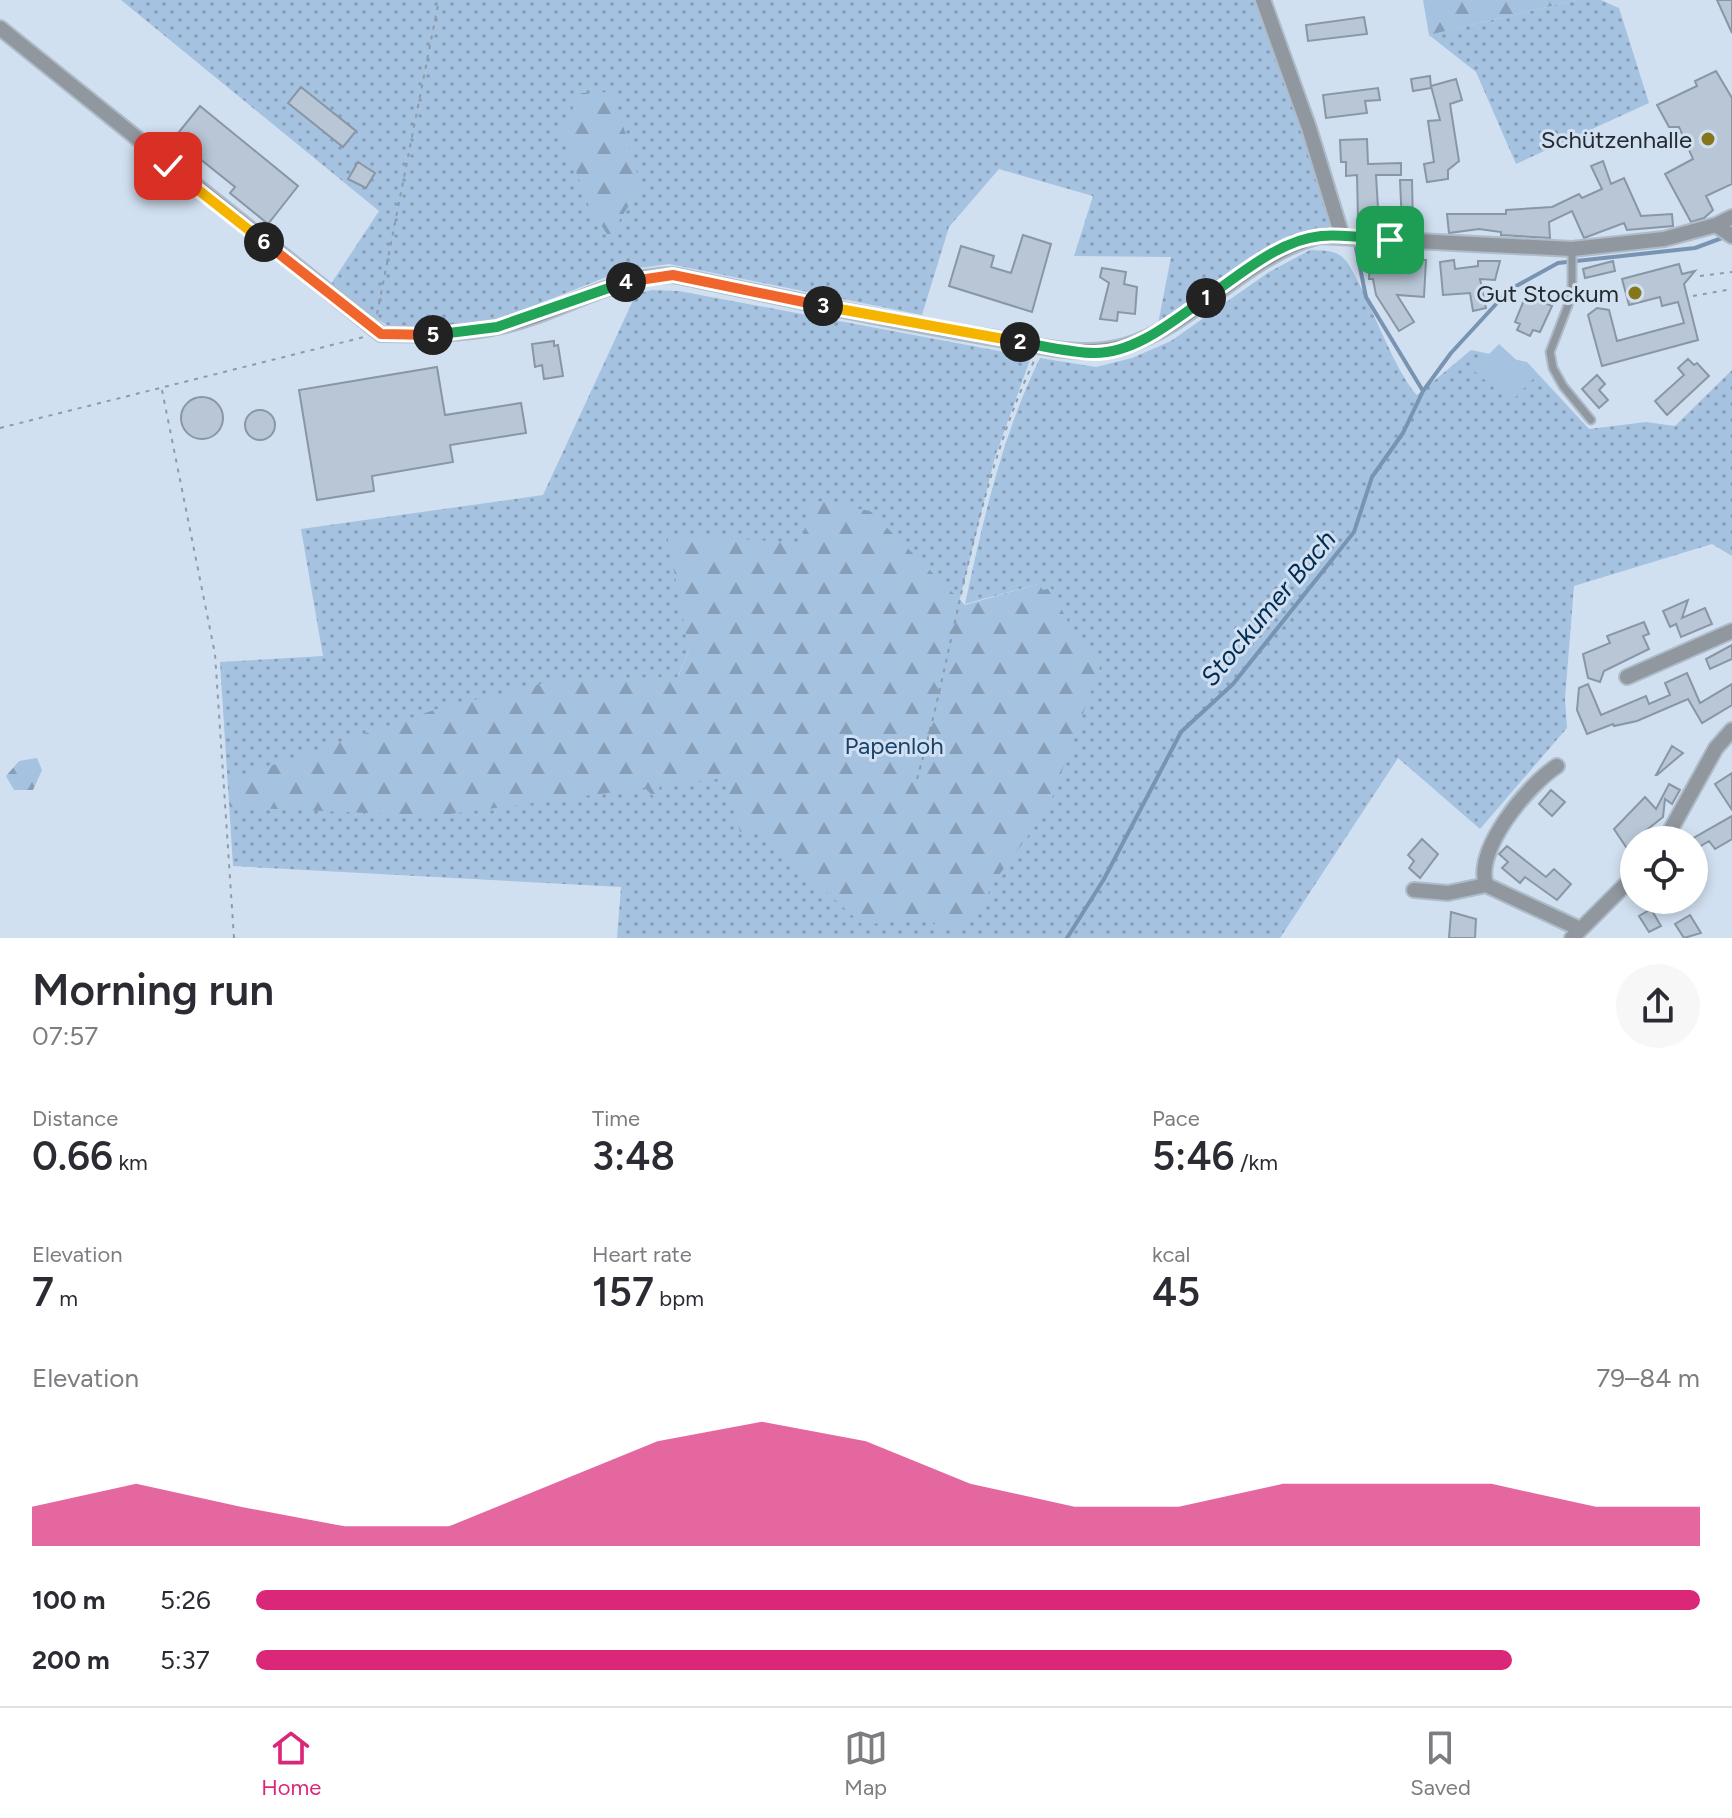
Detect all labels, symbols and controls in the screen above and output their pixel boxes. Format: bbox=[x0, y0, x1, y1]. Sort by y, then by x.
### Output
place label: Schützenhalle bbox=[1541, 125, 1692, 154]
marker: Schützenhalle bbox=[1699, 130, 1717, 148]
pin bbox=[134, 132, 202, 200]
icon: check bbox=[146, 144, 190, 188]
pin bbox=[1356, 206, 1424, 274]
icon: arrive bbox=[1368, 218, 1412, 262]
pin: 6 bbox=[244, 222, 284, 262]
text: 6 bbox=[258, 228, 270, 255]
pin: 4 bbox=[606, 262, 646, 302]
text: 4 bbox=[619, 268, 633, 295]
pin: 1 bbox=[1186, 278, 1226, 318]
place label: Gut Stockum bbox=[1476, 279, 1619, 308]
text: 1 bbox=[1201, 284, 1211, 311]
marker: Gut Stockum bbox=[1626, 284, 1644, 302]
pin: 3 bbox=[803, 286, 843, 326]
text: 3 bbox=[817, 292, 829, 319]
pin: 5 bbox=[413, 315, 453, 355]
text: 5 bbox=[427, 321, 439, 348]
pin: 2 bbox=[1000, 322, 1040, 362]
text: 2 bbox=[1014, 328, 1026, 355]
water label: Stockumer Bach bbox=[1193, 524, 1343, 692]
park label: Papenloh bbox=[844, 731, 944, 760]
map controls bbox=[1620, 826, 1708, 914]
button: locate bbox=[1620, 826, 1708, 914]
text: Morning run bbox=[32, 963, 274, 1016]
button: share bbox=[1616, 964, 1700, 1048]
text: 07:57 bbox=[32, 1020, 98, 1052]
text: Distance bbox=[32, 1105, 118, 1132]
text: Time bbox=[592, 1105, 640, 1132]
text: Pace bbox=[1152, 1105, 1200, 1132]
text: 0.66 bbox=[32, 1132, 113, 1180]
text: 3:48 bbox=[592, 1132, 675, 1180]
text: 5:46 bbox=[1152, 1132, 1234, 1180]
text: km bbox=[113, 1149, 148, 1176]
text: /km bbox=[1234, 1149, 1278, 1176]
text: Elevation bbox=[32, 1241, 122, 1268]
text: Heart rate bbox=[592, 1241, 692, 1268]
text: kcal bbox=[1152, 1241, 1190, 1268]
text: 7 bbox=[32, 1268, 54, 1316]
text: 157 bbox=[592, 1268, 654, 1316]
text: 45 bbox=[1152, 1268, 1200, 1316]
text: m bbox=[54, 1285, 78, 1312]
text: bpm bbox=[654, 1285, 704, 1312]
text: Elevation bbox=[32, 1362, 139, 1394]
text: 79–84 m bbox=[1596, 1362, 1700, 1394]
text: 100 m bbox=[32, 1584, 106, 1616]
text: 5:26 bbox=[160, 1584, 211, 1616]
text: 200 m bbox=[32, 1644, 110, 1676]
text: 5:37 bbox=[160, 1644, 210, 1676]
tab: Home bbox=[261, 1726, 321, 1801]
tab: Map bbox=[844, 1726, 888, 1801]
tab: Saved bbox=[1410, 1726, 1471, 1801]

